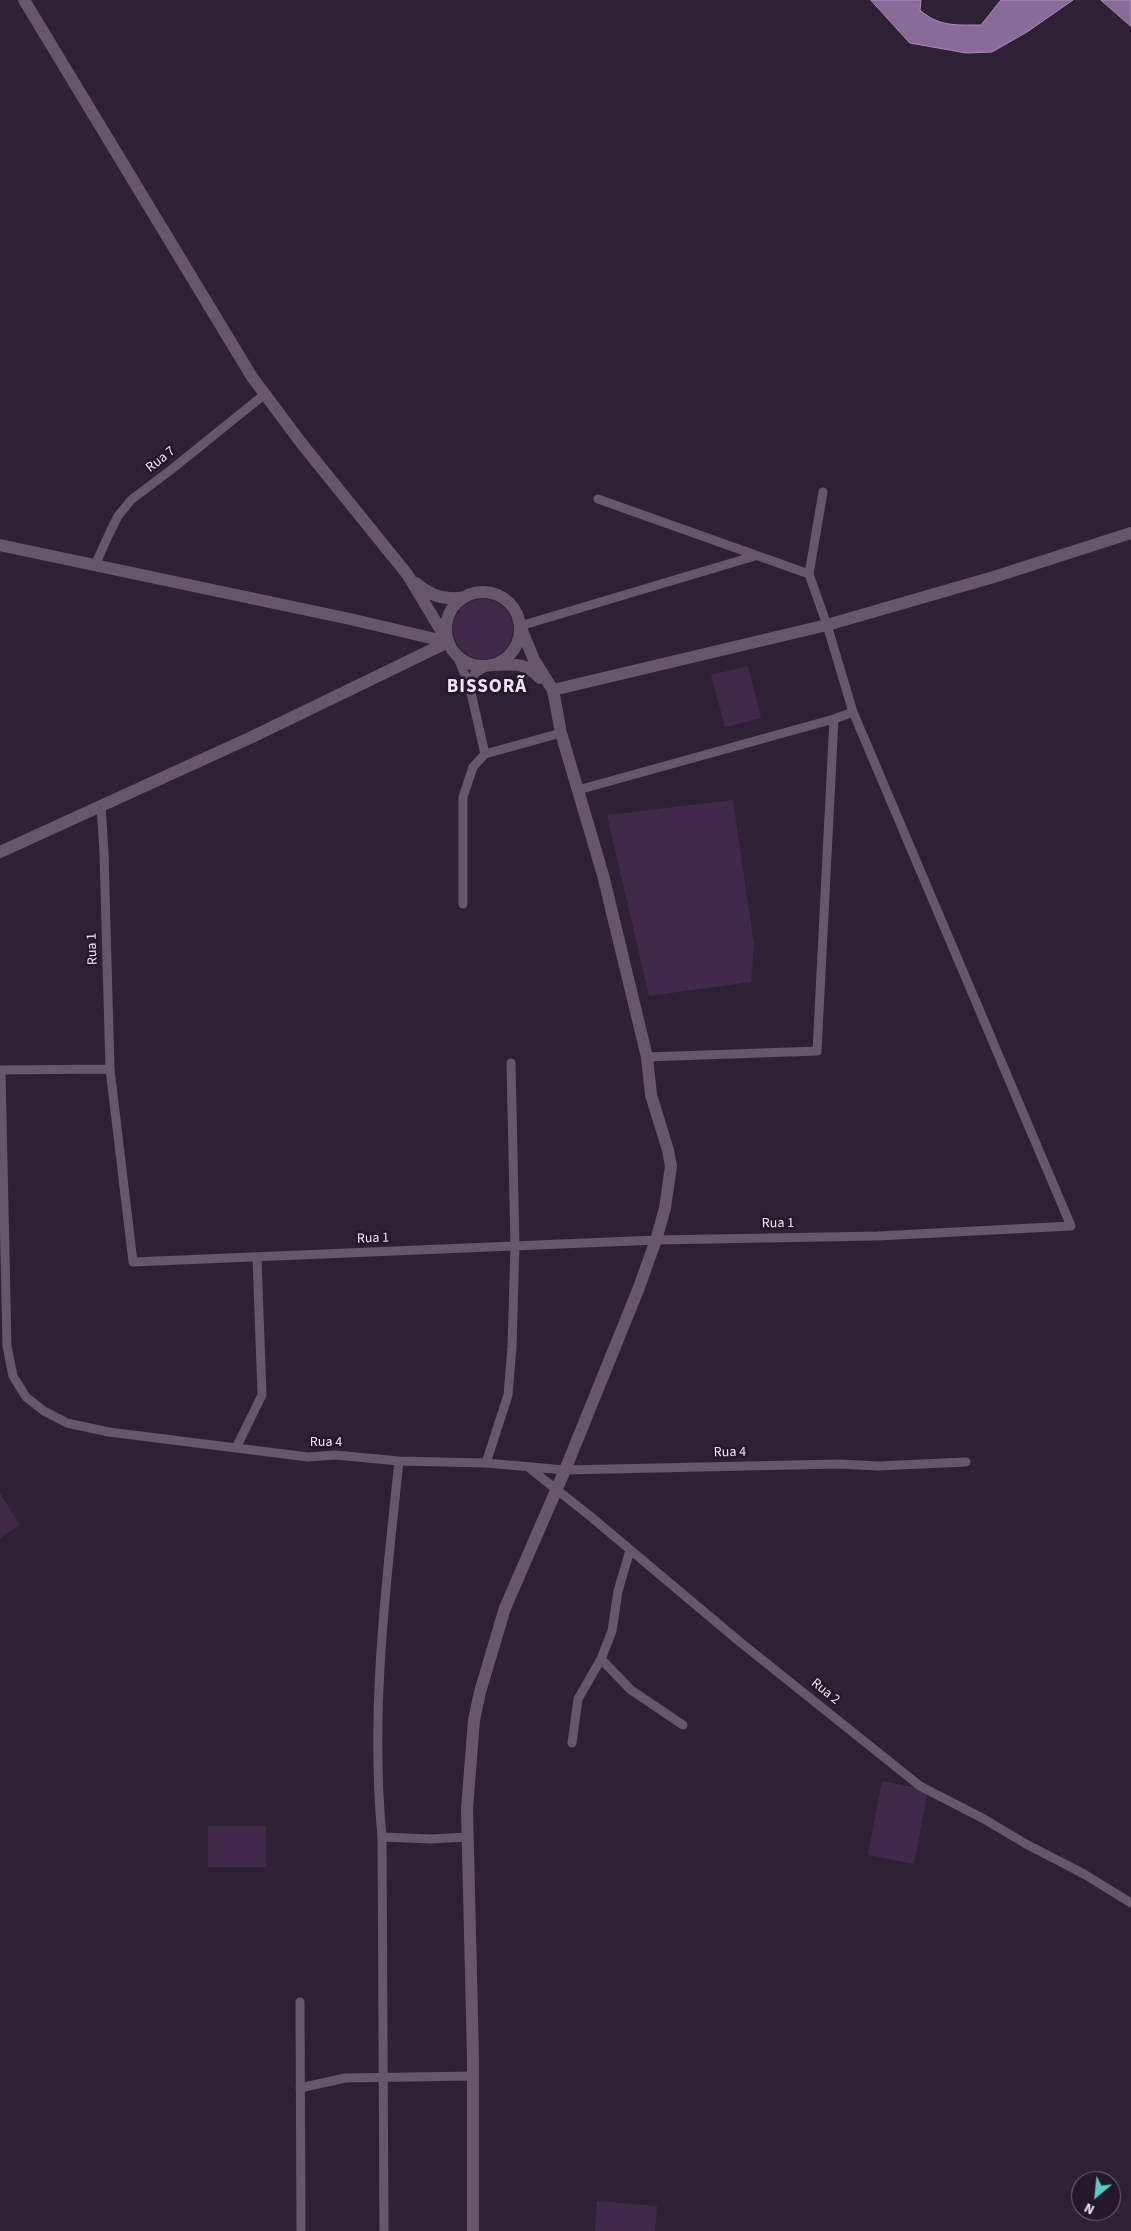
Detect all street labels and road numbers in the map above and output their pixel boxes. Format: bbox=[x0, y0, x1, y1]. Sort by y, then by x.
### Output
street label: Rua 7 bbox=[143, 443, 179, 477]
street label: Rua 1 bbox=[84, 933, 102, 965]
street label: Rua 1 bbox=[762, 1215, 794, 1233]
street label: Rua 1 bbox=[357, 1230, 389, 1248]
street label: Rua 4 bbox=[310, 1435, 342, 1451]
street label: Rua 4 bbox=[714, 1444, 746, 1462]
street label: Rua 2 bbox=[807, 1675, 843, 1709]

